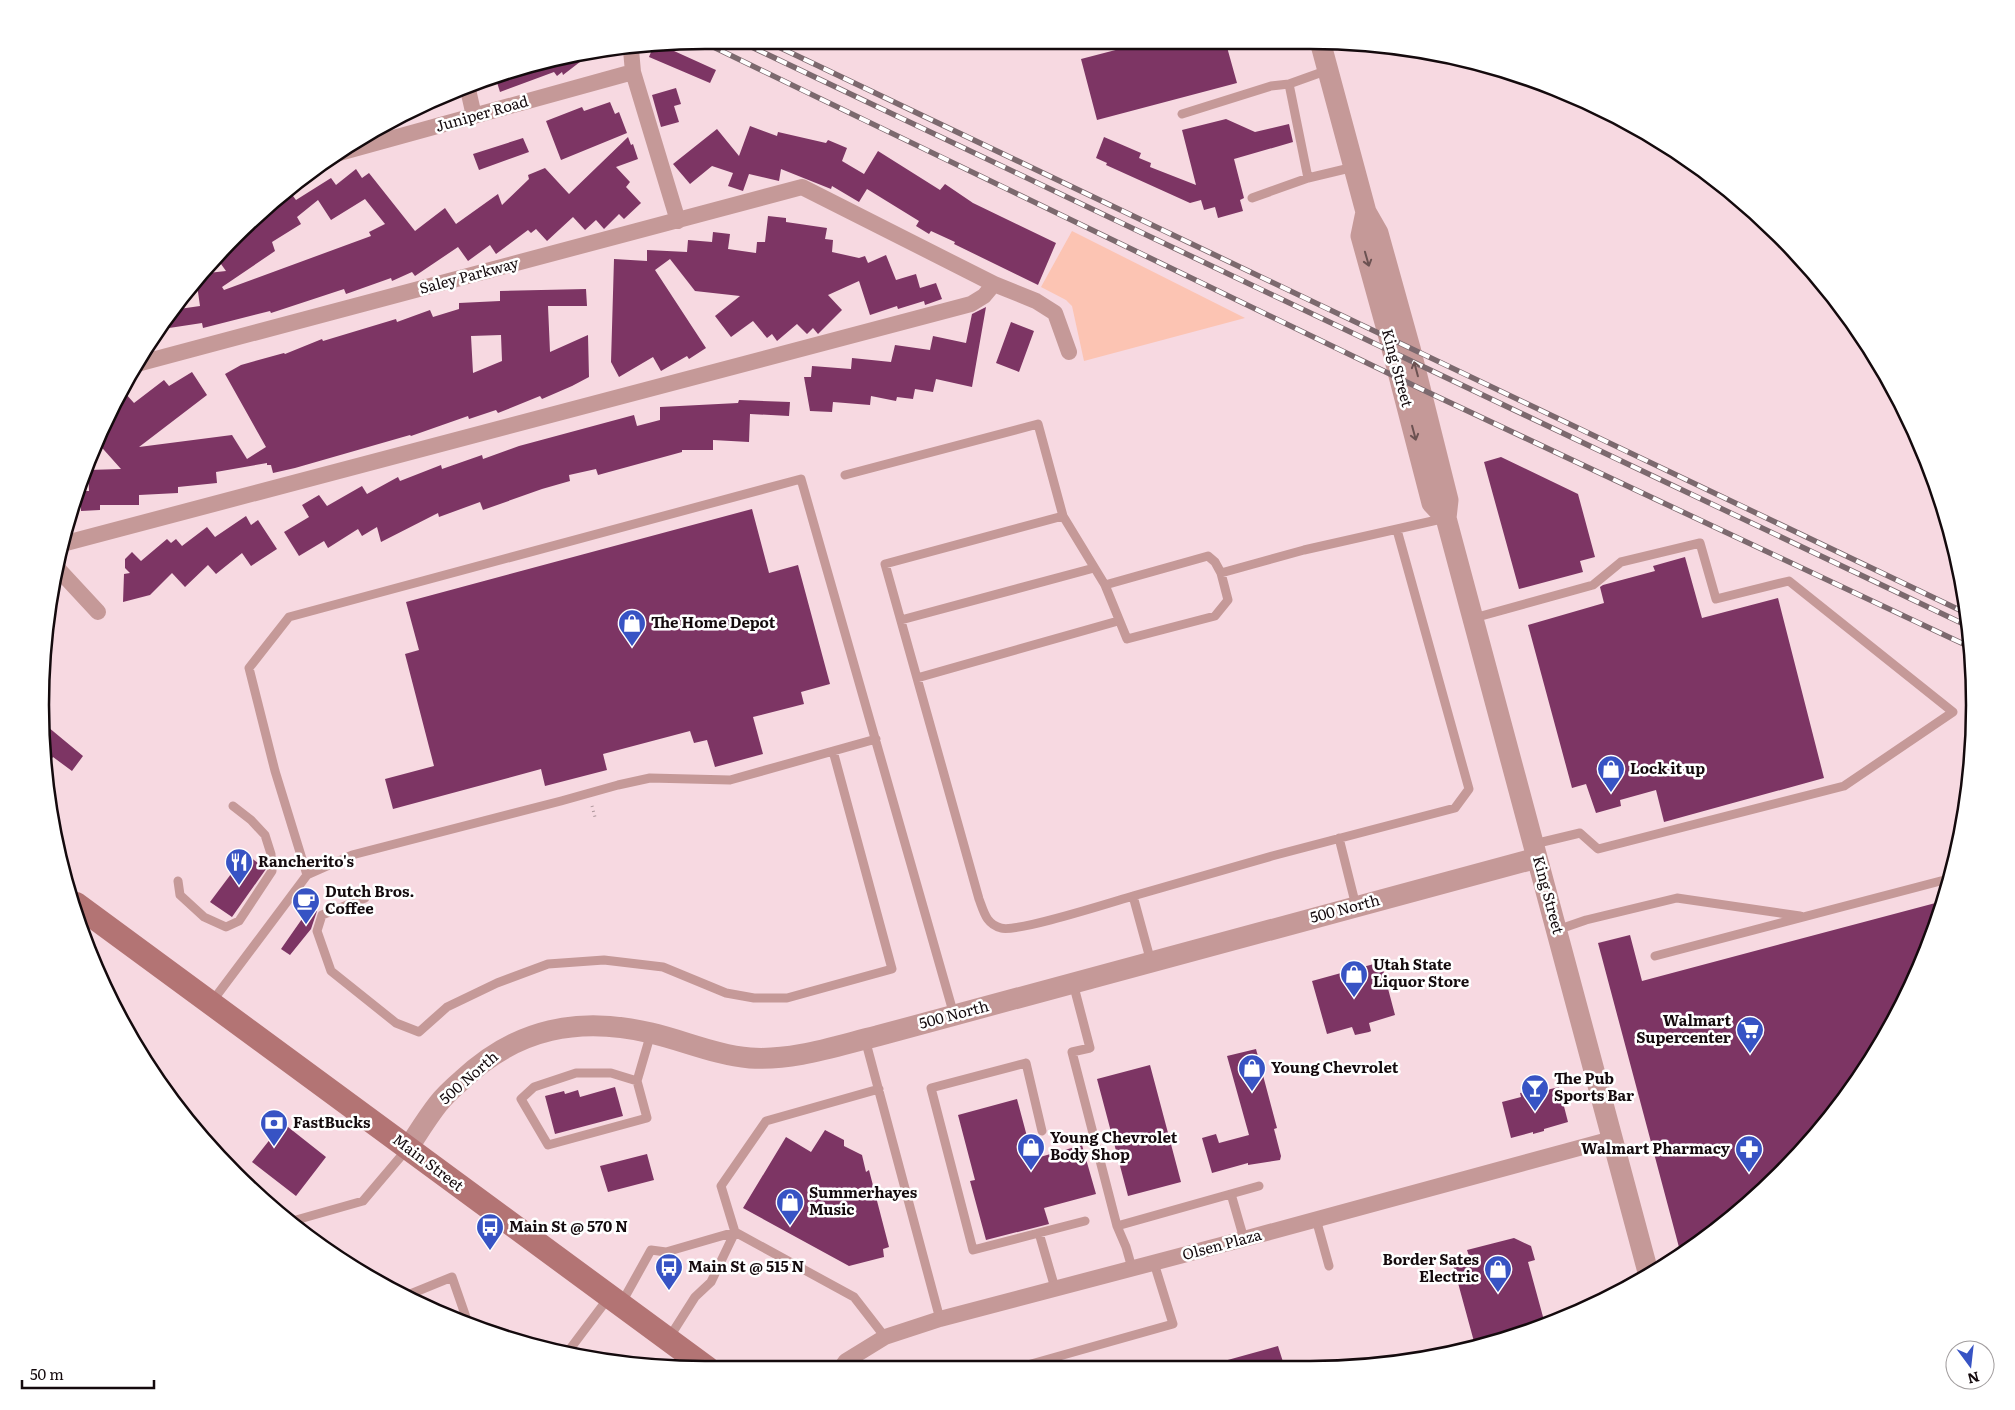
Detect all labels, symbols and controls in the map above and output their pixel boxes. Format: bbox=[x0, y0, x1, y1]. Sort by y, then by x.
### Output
street label: Juniper Road bbox=[432, 88, 531, 137]
street label: Saley Parkway bbox=[416, 250, 521, 299]
one-way arrow bbox=[1363, 250, 1373, 266]
street label: King Street bbox=[1377, 326, 1420, 409]
one-way arrow bbox=[1410, 361, 1420, 377]
one-way arrow bbox=[1409, 424, 1419, 440]
shop icon: The Home Depot bbox=[617, 608, 647, 647]
place label: The Home Depot bbox=[651, 610, 776, 633]
shop icon: Lock it up bbox=[1596, 754, 1626, 793]
place label: Lock it up bbox=[1630, 756, 1705, 779]
restaurant icon: Rancherito's bbox=[224, 847, 254, 886]
place label: Rancherito's bbox=[258, 849, 354, 872]
street label: King Street bbox=[1528, 853, 1571, 936]
place label: Dutch Bros. Coffee bbox=[325, 879, 414, 919]
cafe icon: Dutch Bros. Coffee bbox=[291, 886, 321, 925]
street label: 500 North bbox=[1307, 887, 1382, 928]
place label: Utah State Liquor Store bbox=[1373, 952, 1470, 992]
shop icon: Utah State Liquor Store bbox=[1339, 959, 1369, 998]
street label: 500 North bbox=[916, 993, 991, 1034]
place label: Walmart Supercenter bbox=[1636, 1008, 1731, 1048]
supermarket icon: Walmart Supercenter bbox=[1735, 1015, 1765, 1054]
street label: 500 North bbox=[434, 1045, 503, 1109]
shop icon: Young Chevrolet bbox=[1237, 1053, 1267, 1092]
place label: Young Chevrolet bbox=[1271, 1055, 1399, 1078]
place label: The Pub Sports Bar bbox=[1554, 1066, 1634, 1106]
bar icon: The Pub Sports Bar bbox=[1520, 1073, 1550, 1112]
bank icon: FastBucks bbox=[259, 1108, 289, 1147]
place label: FastBucks bbox=[293, 1110, 371, 1133]
place label: Young Chevrolet Body Shop bbox=[1050, 1125, 1178, 1165]
street label: Main Street bbox=[389, 1127, 469, 1196]
shop icon: Young Chevrolet Body Shop bbox=[1016, 1132, 1046, 1171]
pharmacy icon: Walmart Pharmacy bbox=[1734, 1134, 1764, 1173]
place label: Walmart Pharmacy bbox=[1581, 1136, 1731, 1159]
place label: Summerhayes Music bbox=[809, 1180, 918, 1220]
shop icon: Summerhayes Music bbox=[775, 1187, 805, 1226]
bus stop icon: Main St @ 570 N bbox=[475, 1212, 505, 1251]
place label: Main St @ 570 N bbox=[509, 1214, 628, 1237]
street label: Olsen Plaza bbox=[1179, 1222, 1265, 1265]
place label: Border Sates Electric bbox=[1383, 1247, 1480, 1287]
bus stop icon: Main St @ 515 N bbox=[654, 1252, 684, 1291]
place label: Main St @ 515 N bbox=[688, 1254, 804, 1277]
shop icon: Border Sates Electric bbox=[1483, 1254, 1513, 1293]
north arrow bbox=[1945, 1340, 1995, 1390]
scale bar bbox=[22, 1358, 155, 1390]
text: 50 m bbox=[30, 1362, 64, 1385]
text: N bbox=[1965, 1367, 1982, 1390]

